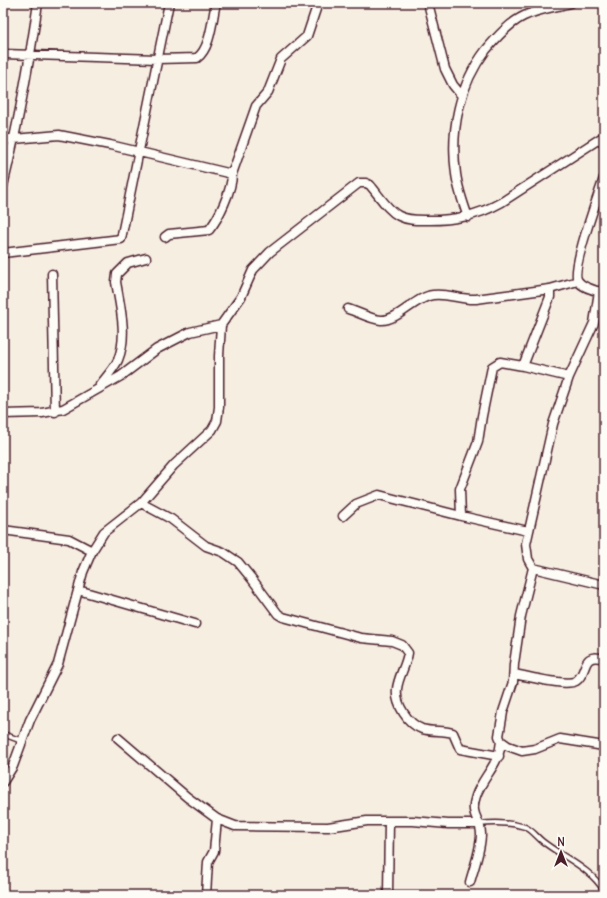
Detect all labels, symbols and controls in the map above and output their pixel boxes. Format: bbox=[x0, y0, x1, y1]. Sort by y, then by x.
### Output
north arrow bbox=[541, 832, 581, 872]
text: N bbox=[557, 835, 565, 849]

